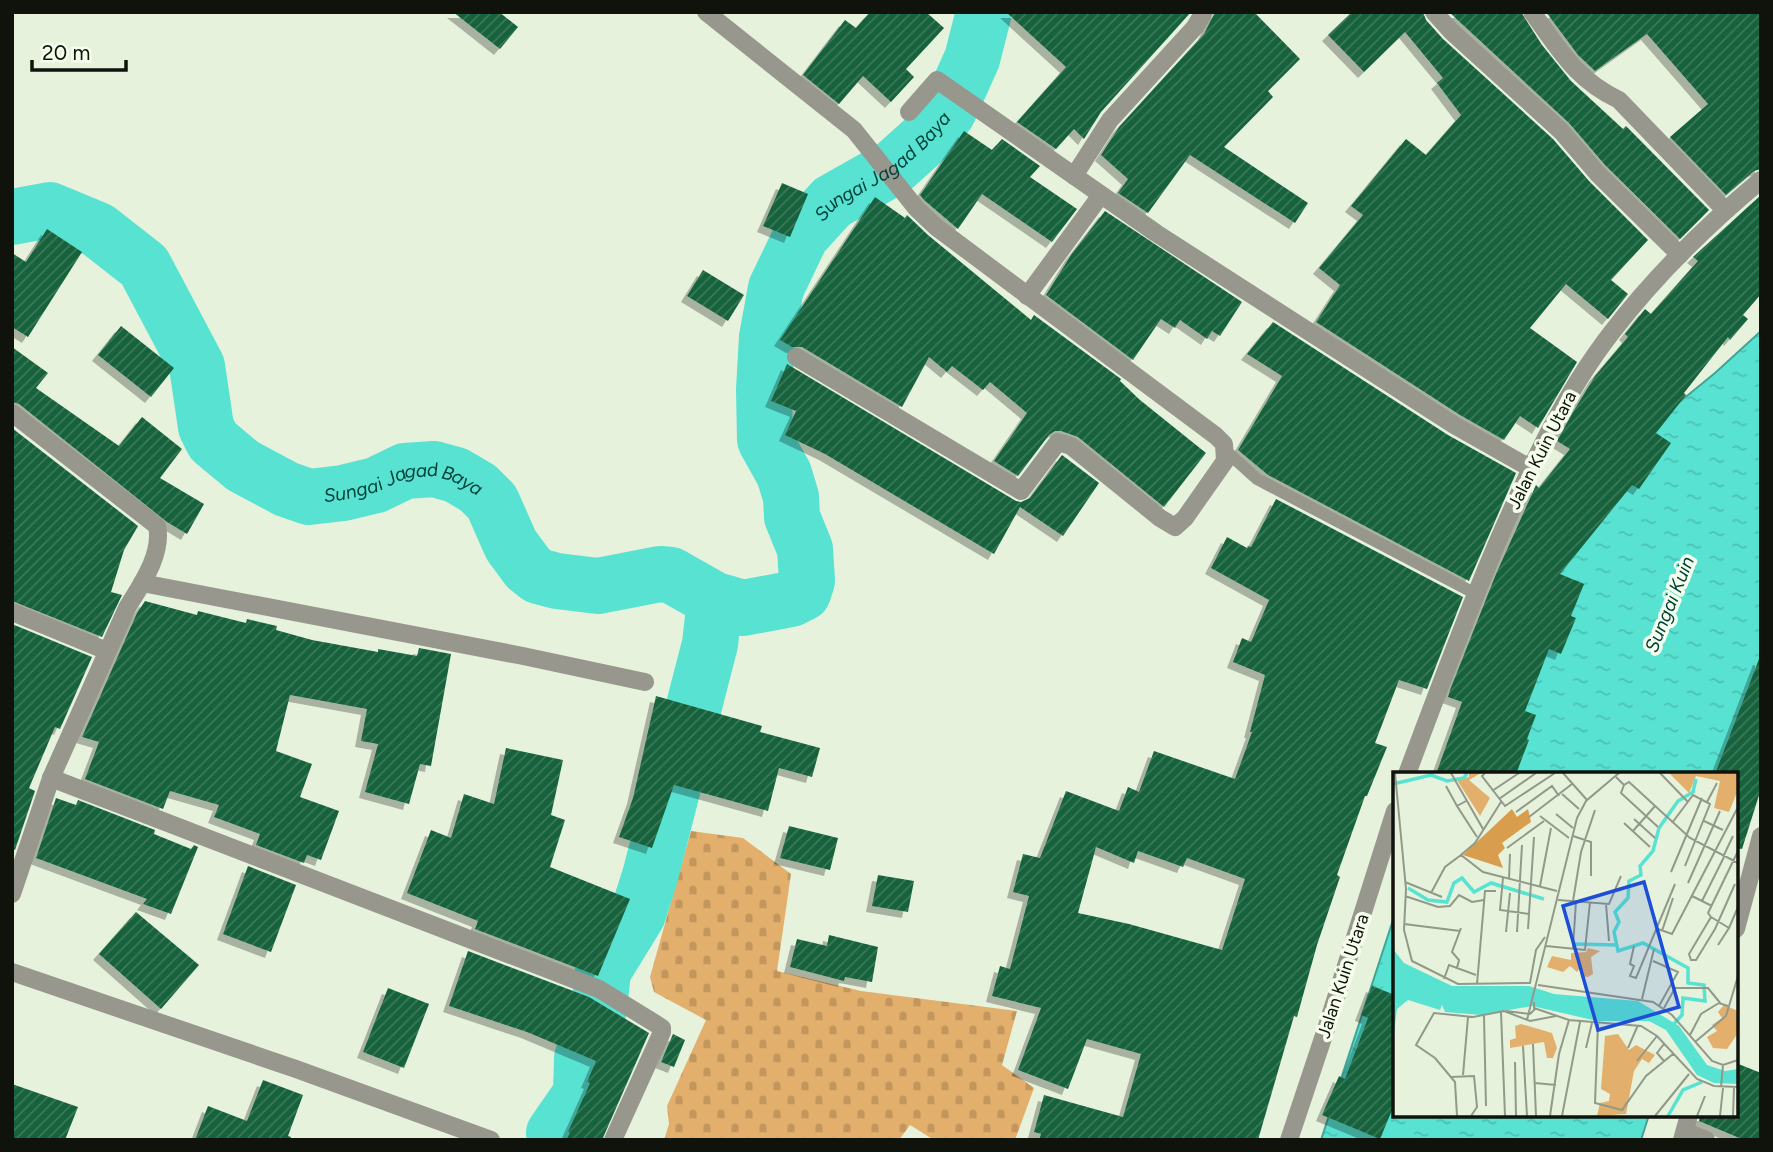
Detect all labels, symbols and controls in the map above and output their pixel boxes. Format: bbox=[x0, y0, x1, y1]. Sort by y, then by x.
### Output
scale bar bbox=[32, 28, 126, 72]
text: 20 m bbox=[42, 40, 90, 65]
water label: Sungai Jagad Baya bbox=[810, 107, 955, 226]
street label: Jalan Kuin Utara bbox=[1503, 387, 1581, 513]
text: Sungai Jagad Baya bbox=[322, 458, 487, 507]
water label: Sungai Jagad Baya bbox=[316, 485, 484, 511]
water label: Sungai Kuin bbox=[1640, 552, 1699, 656]
inset map bbox=[1393, 772, 1738, 1117]
street label: Jalan Kuin Utara bbox=[1313, 911, 1373, 1041]

